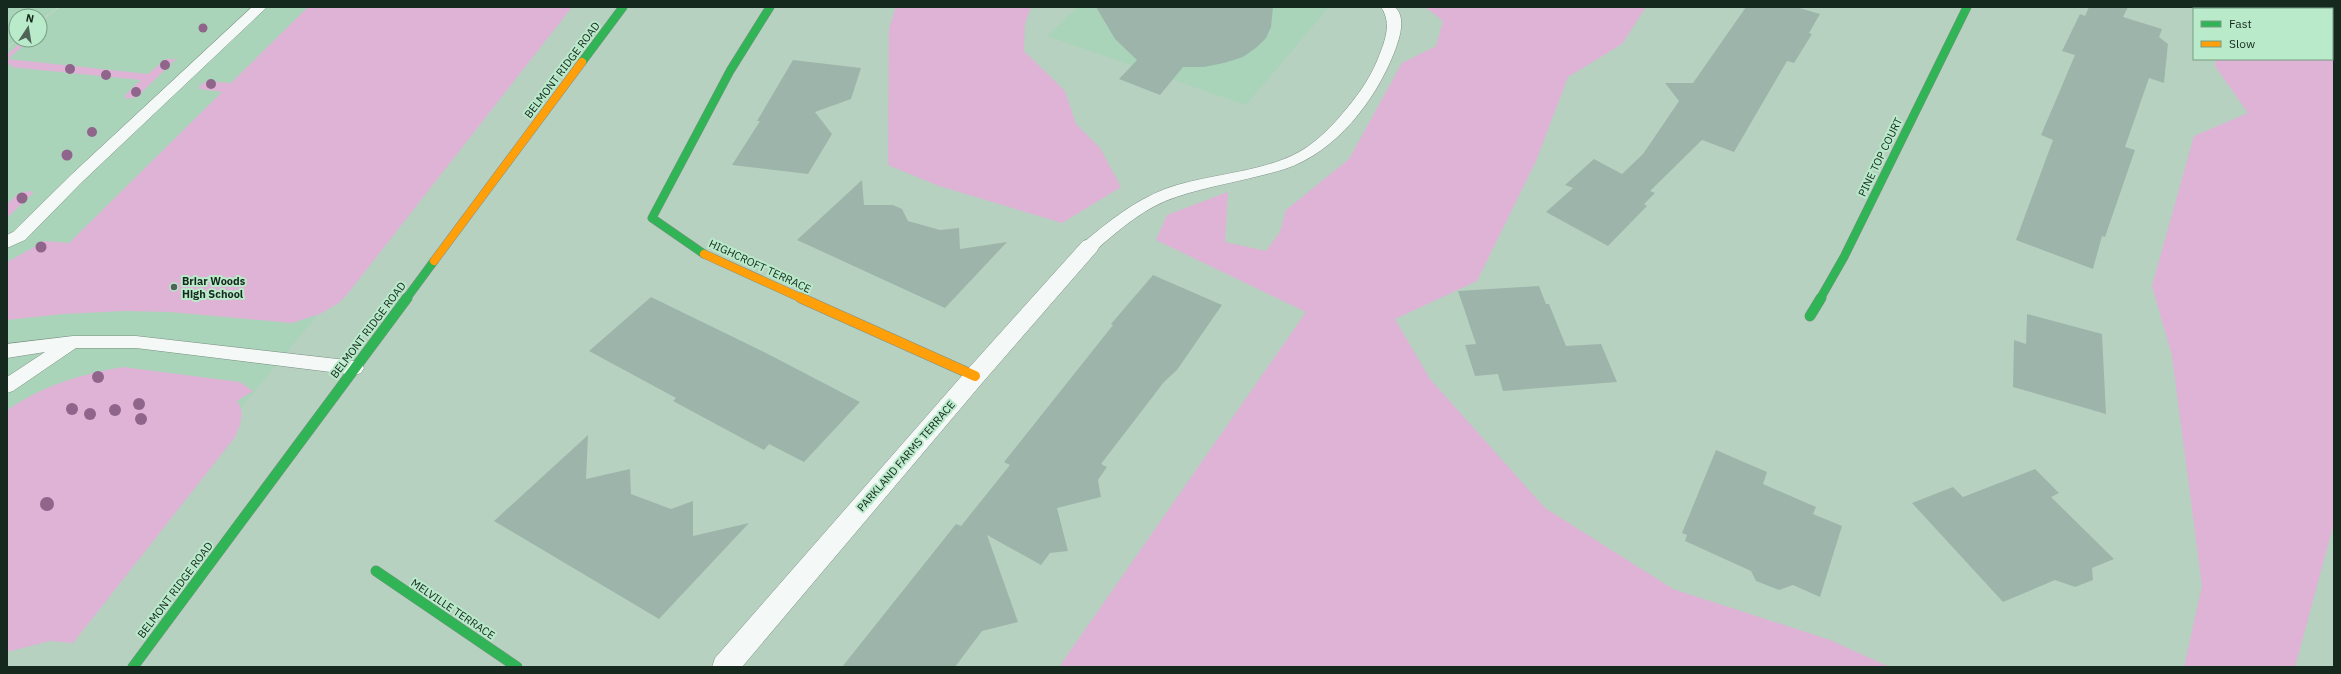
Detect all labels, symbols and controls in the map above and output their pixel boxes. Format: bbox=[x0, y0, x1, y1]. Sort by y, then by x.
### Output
north arrow bbox=[8, 8, 48, 48]
legend bbox=[2193, 8, 2333, 60]
text: N bbox=[25, 11, 35, 26]
text: Fast bbox=[2229, 16, 2252, 31]
street label: BELMONT RIDGE ROAD bbox=[521, 19, 603, 121]
text: Slow bbox=[2229, 36, 2255, 51]
street label: PINE TOP COURT bbox=[1855, 115, 1905, 199]
street label: HIGHCROFT TERRACE bbox=[707, 236, 813, 296]
place label: Briar Woods High School bbox=[182, 274, 246, 301]
street label: BELMONT RIDGE ROAD bbox=[327, 279, 409, 381]
marker: Briar Woods High School bbox=[169, 282, 179, 292]
street label: PARKLAND FARMS TERRACE bbox=[854, 398, 958, 514]
street label: BELMONT RIDGE ROAD bbox=[134, 539, 216, 641]
street label: MELVILLE TERRACE bbox=[408, 576, 498, 642]

